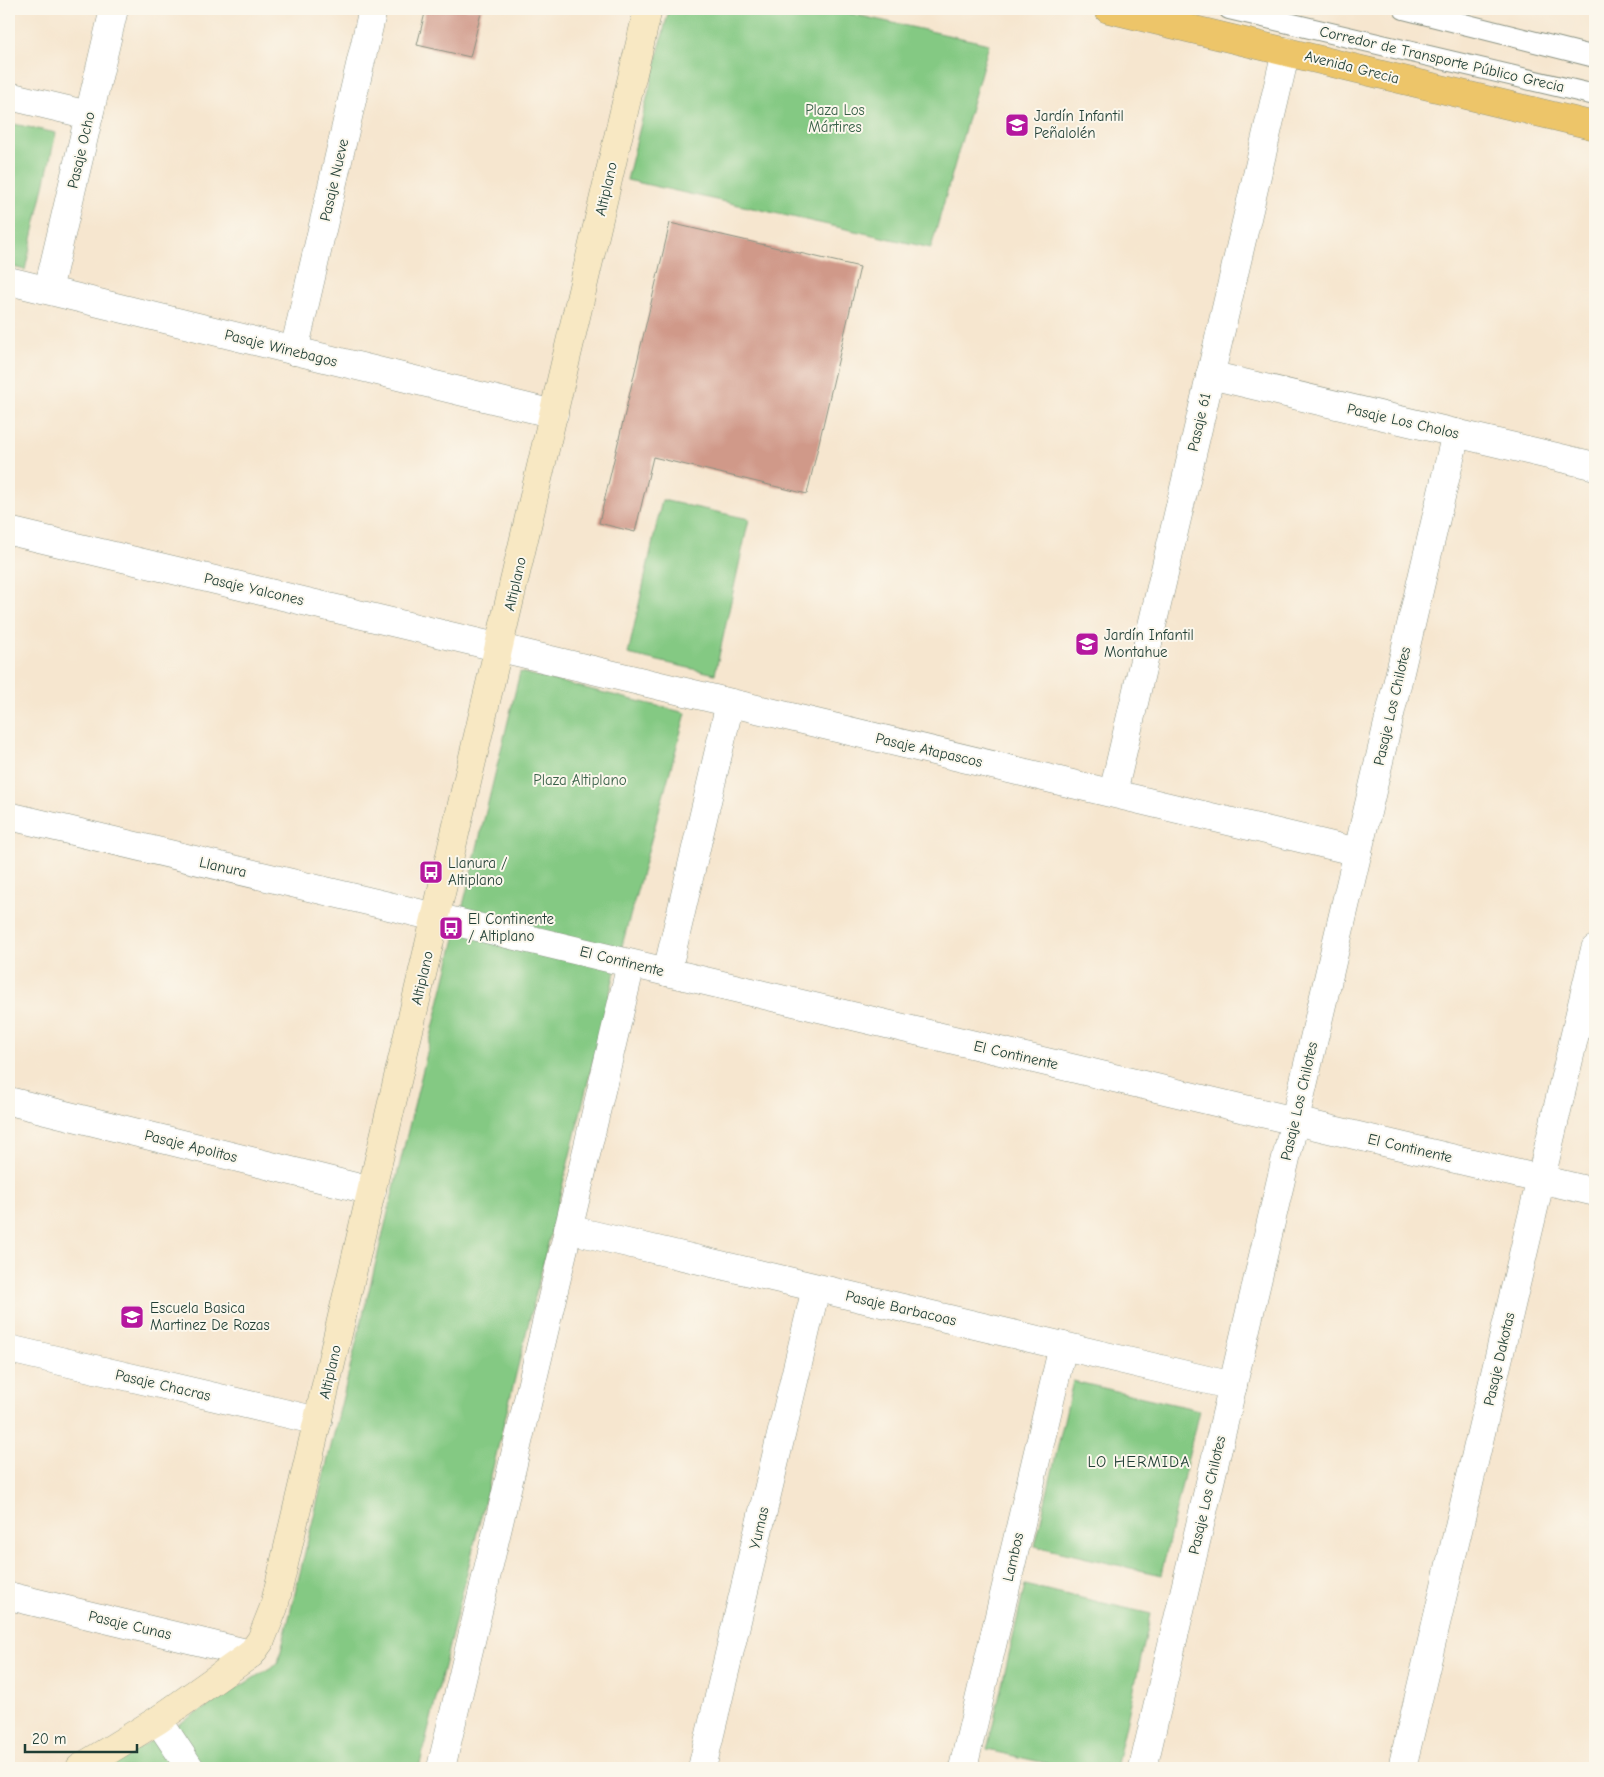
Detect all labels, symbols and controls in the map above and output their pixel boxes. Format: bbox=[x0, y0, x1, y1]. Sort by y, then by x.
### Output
street label: Corredor de Transporte Público Grecia bbox=[1318, 22, 1566, 96]
street label: Avenida Grecia bbox=[1303, 47, 1401, 87]
park label: Plaza Los Mártires bbox=[805, 101, 865, 136]
place label: Jardín Infantil Peñalolén bbox=[1034, 107, 1124, 142]
street label: Pasaje Ocho bbox=[63, 110, 99, 190]
school or university icon: Jardín Infantil Peñalolén bbox=[1004, 112, 1030, 138]
street label: Pasaje Nueve bbox=[316, 137, 352, 223]
street label: Altiplano bbox=[591, 160, 621, 218]
street label: Pasaje Winebagos bbox=[223, 325, 339, 371]
street label: Pasaje 61 bbox=[1184, 391, 1214, 453]
street label: Pasaje Los Cholos bbox=[1345, 399, 1461, 443]
street label: Altiplano bbox=[500, 555, 530, 613]
street label: Pasaje Yalcones bbox=[202, 569, 306, 609]
place label: Jardín Infantil Montahue bbox=[1104, 626, 1194, 661]
school or university icon: Jardín Infantil Montahue bbox=[1074, 631, 1100, 657]
street label: Pasaje Los Chilotes bbox=[1370, 645, 1414, 767]
street label: Pasaje Atapascos bbox=[874, 729, 984, 771]
park label: Plaza Altiplano bbox=[533, 771, 627, 789]
street label: Llanura bbox=[198, 853, 248, 881]
place label: Llanura / Altiplano bbox=[448, 854, 508, 889]
bus stop icon: Llanura / Altiplano bbox=[418, 859, 444, 885]
place label: El Continente / Altiplano bbox=[468, 910, 554, 945]
bus stop icon: El Continente / Altiplano bbox=[438, 915, 464, 941]
street label: El Continente bbox=[578, 942, 666, 980]
street label: Altiplano bbox=[407, 949, 437, 1007]
street label: El Continente bbox=[972, 1037, 1060, 1074]
street label: Pasaje Los Chilotes bbox=[1277, 1040, 1321, 1162]
street label: Pasaje Apolitos bbox=[143, 1126, 239, 1166]
street label: El Continente bbox=[1366, 1130, 1454, 1167]
street label: Pasaje Barbacoas bbox=[844, 1286, 958, 1330]
place label: Escuela Basica Martinez De Rozas bbox=[150, 1299, 270, 1334]
school or university icon: Escuela Basica Martinez De Rozas bbox=[119, 1304, 145, 1330]
street label: Pasaje Dakotas bbox=[1480, 1311, 1518, 1407]
street label: Altiplano bbox=[315, 1343, 345, 1401]
street label: Pasaje Chacras bbox=[114, 1365, 212, 1405]
street label: Pasaje Los Chilotes bbox=[1185, 1434, 1229, 1556]
district label: LO HERMIDA bbox=[1088, 1453, 1190, 1471]
street label: Yumas bbox=[745, 1505, 773, 1551]
street label: Lambos bbox=[999, 1531, 1027, 1583]
street label: Pasaje Cunas bbox=[87, 1607, 173, 1643]
scale bar bbox=[25, 1722, 138, 1754]
text: 20 m bbox=[32, 1730, 66, 1748]

